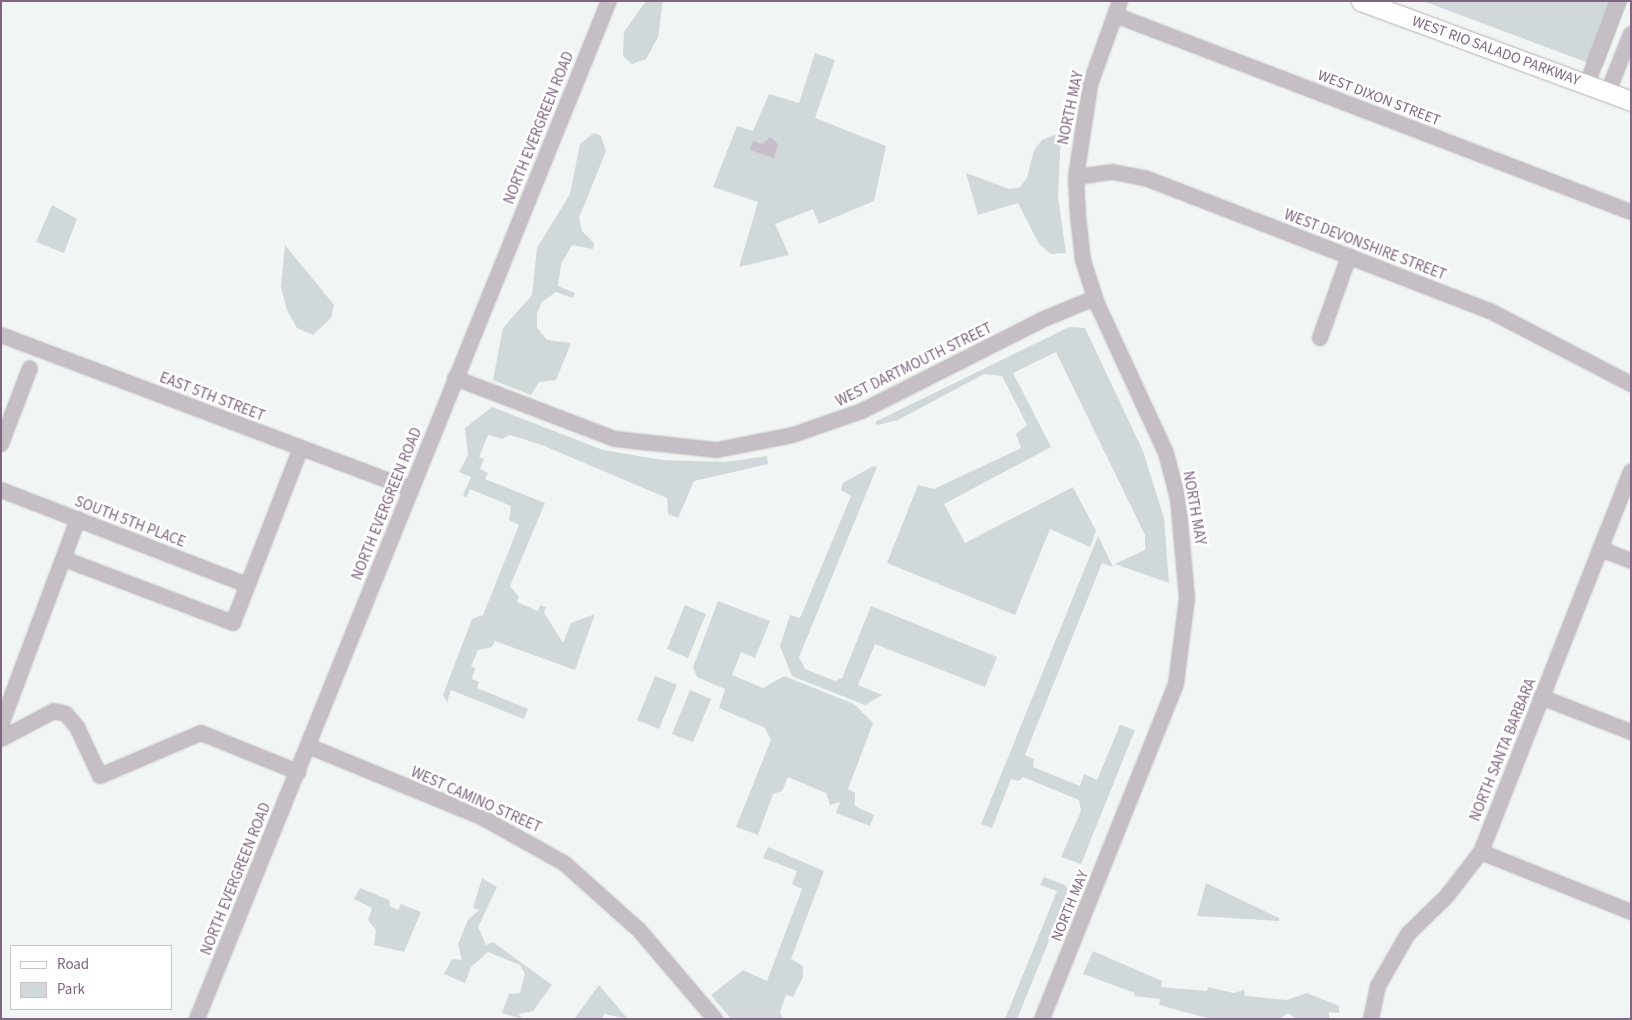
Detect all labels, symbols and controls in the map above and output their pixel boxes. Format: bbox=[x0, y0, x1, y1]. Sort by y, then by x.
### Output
street label: WEST RIO SALADO PARKWAY bbox=[1409, 12, 1583, 90]
street label: NORTH EVERGREEN ROAD bbox=[500, 49, 578, 207]
street label: WEST DIXON STREET bbox=[1315, 66, 1443, 130]
street label: NORTH MAY bbox=[1054, 70, 1088, 146]
street label: WEST DEVONSHIRE STREET bbox=[1281, 206, 1449, 284]
street label: WEST DARTMOUTH STREET bbox=[833, 319, 995, 411]
street label: EAST 5TH STREET bbox=[157, 369, 267, 425]
street label: NORTH EVERGREEN ROAD bbox=[348, 425, 426, 583]
street label: NORTH MAY bbox=[1179, 470, 1209, 546]
street label: SOUTH 5TH PLACE bbox=[72, 493, 188, 551]
street label: NORTH SANTA BARBARA bbox=[1466, 676, 1540, 824]
street label: WEST CAMINO STREET bbox=[408, 763, 544, 837]
street label: NORTH EVERGREEN ROAD bbox=[197, 800, 275, 958]
street label: NORTH MAY bbox=[1048, 868, 1092, 944]
legend bbox=[10, 945, 172, 1010]
text: Road bbox=[57, 954, 89, 975]
text: Park bbox=[57, 979, 85, 1000]

